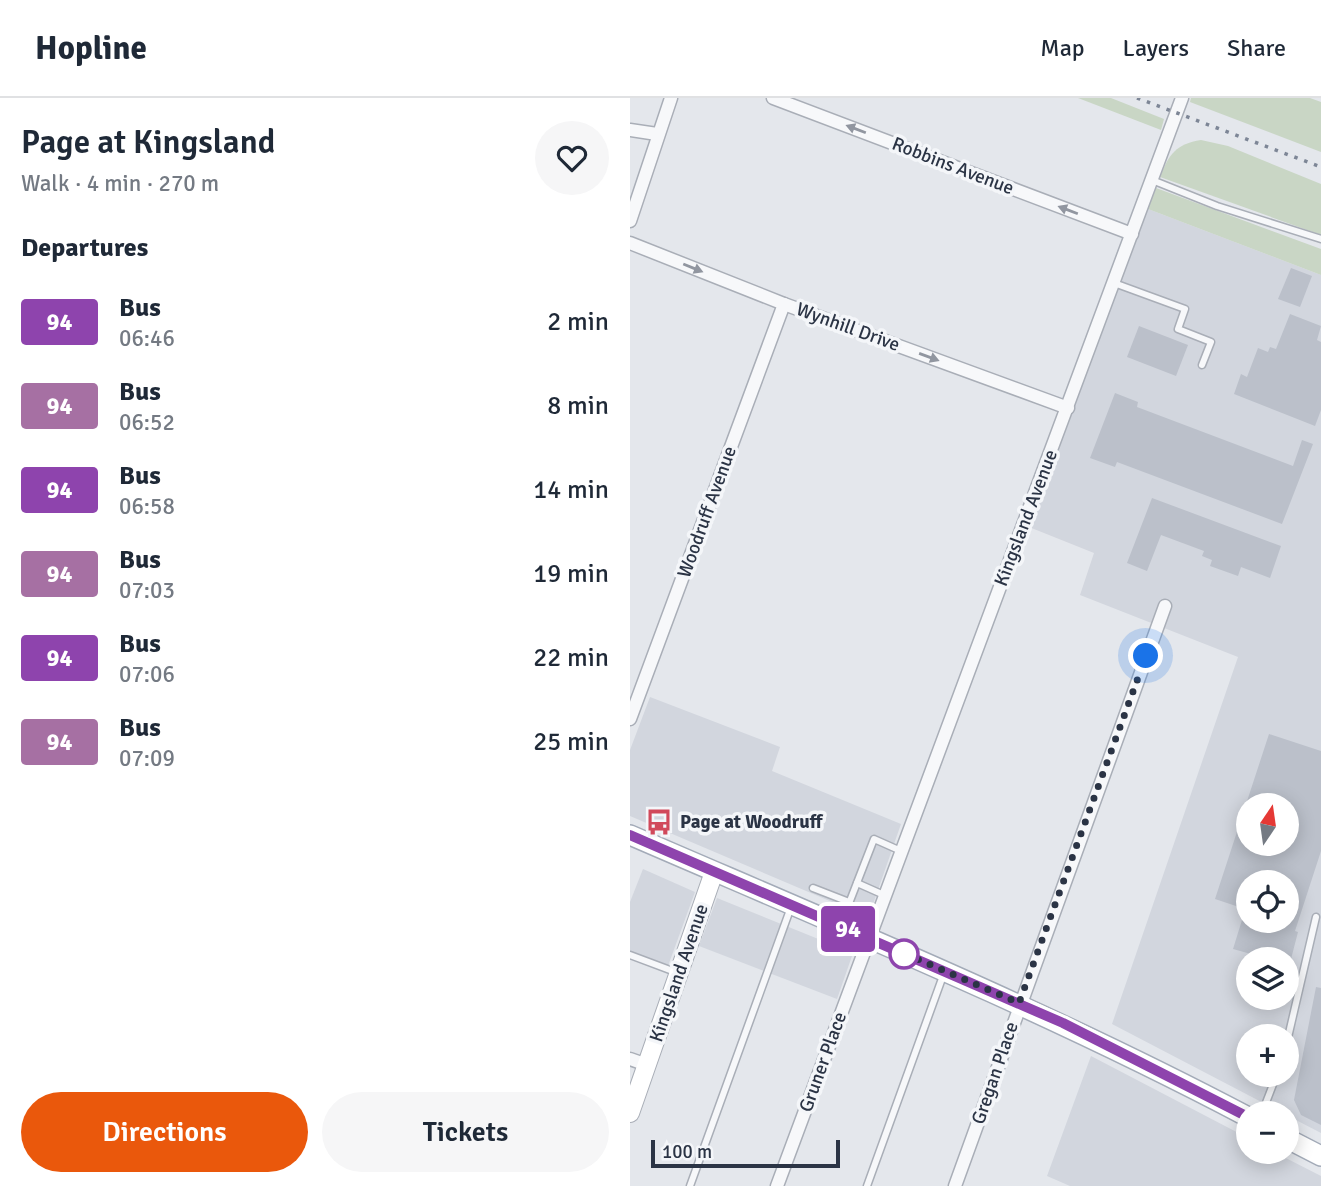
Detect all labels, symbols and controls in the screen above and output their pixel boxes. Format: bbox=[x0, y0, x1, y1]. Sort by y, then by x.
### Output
text: Hopline bbox=[35, 28, 147, 69]
text: Map bbox=[1040, 33, 1085, 63]
text: Layers bbox=[1123, 33, 1189, 63]
text: Share bbox=[1227, 33, 1286, 63]
button: heart bbox=[535, 121, 609, 195]
text: Page at Kingsland bbox=[21, 122, 275, 163]
one-way arrow bbox=[845, 123, 866, 134]
street label: Robbins Avenue bbox=[889, 132, 1017, 200]
text: Walk · 4 min · 270 m bbox=[21, 169, 219, 198]
one-way arrow bbox=[1058, 204, 1079, 215]
text: Departures bbox=[21, 232, 148, 264]
one-way arrow bbox=[683, 262, 704, 273]
text: Bus bbox=[119, 292, 161, 324]
street label: Wynhill Drive bbox=[793, 297, 903, 357]
text: 2 min bbox=[547, 306, 609, 338]
text: 94 bbox=[47, 307, 72, 337]
text: 06:46 bbox=[119, 324, 175, 353]
one-way arrow bbox=[919, 352, 940, 363]
text: Bus bbox=[119, 376, 161, 408]
text: 8 min bbox=[547, 390, 609, 422]
text: 94 bbox=[47, 391, 72, 421]
text: 06:52 bbox=[119, 408, 175, 437]
street label: Woodruff Avenue bbox=[672, 443, 742, 581]
street label: Kingsland Avenue bbox=[989, 446, 1063, 590]
text: Bus bbox=[119, 460, 161, 492]
text: 14 min bbox=[533, 474, 609, 506]
text: 94 bbox=[47, 475, 72, 505]
text: 06:58 bbox=[119, 492, 175, 521]
text: Bus bbox=[119, 544, 161, 576]
text: 19 min bbox=[533, 558, 609, 590]
text: 94 bbox=[47, 559, 72, 589]
text: 07:03 bbox=[119, 576, 175, 605]
text: Bus bbox=[119, 628, 161, 660]
your location bbox=[1128, 638, 1163, 673]
text: 22 min bbox=[533, 642, 609, 674]
text: 94 bbox=[47, 643, 72, 673]
text: 07:06 bbox=[119, 660, 175, 689]
text: Bus bbox=[119, 712, 161, 744]
text: 25 min bbox=[533, 726, 609, 758]
text: 94 bbox=[47, 727, 72, 757]
text: 07:09 bbox=[119, 744, 175, 773]
north arrow bbox=[1236, 793, 1298, 856]
map controls bbox=[1236, 793, 1299, 1164]
bus stop icon: Page at Woodruff bbox=[644, 807, 674, 837]
place label: Page at Woodruff bbox=[680, 810, 824, 834]
button: locate bbox=[1236, 870, 1299, 933]
street label: Kingsland Avenue bbox=[644, 901, 714, 1045]
line badge: 94 bbox=[816, 906, 879, 952]
text: 94 bbox=[835, 914, 861, 944]
unlabelled marker bbox=[889, 939, 919, 969]
button: layers bbox=[1236, 947, 1299, 1010]
street label: Gruner Place bbox=[794, 1009, 852, 1115]
street label: Gregan Place bbox=[966, 1019, 1024, 1127]
button: + bbox=[1236, 1024, 1299, 1087]
button: Directions bbox=[21, 1092, 308, 1172]
button: Tickets bbox=[322, 1092, 609, 1172]
button: − bbox=[1236, 1101, 1299, 1164]
scale bar bbox=[651, 1137, 840, 1169]
text: 100 m bbox=[662, 1140, 712, 1164]

